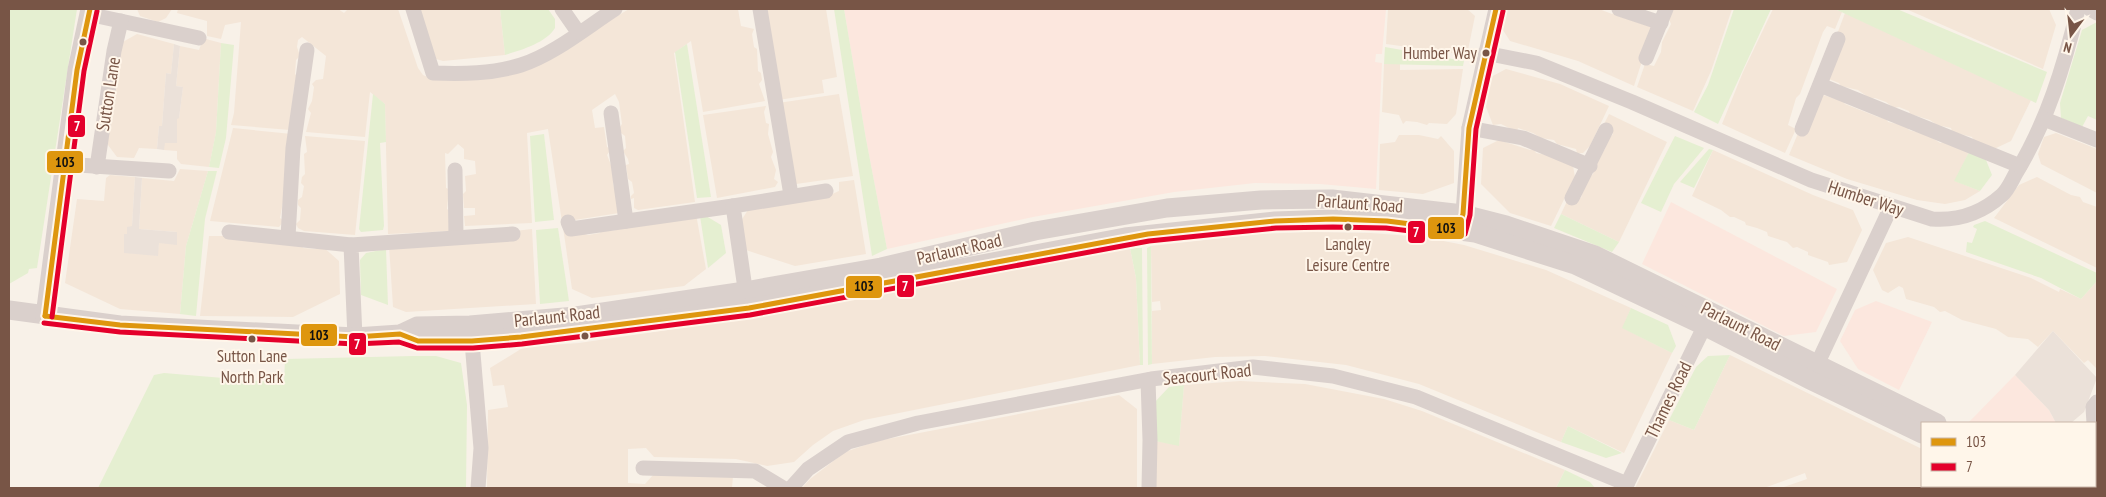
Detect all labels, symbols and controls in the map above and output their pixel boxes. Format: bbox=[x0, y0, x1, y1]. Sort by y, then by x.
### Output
north arrow bbox=[2046, 10, 2096, 60]
unlabelled marker bbox=[78, 37, 88, 47]
text: N bbox=[2062, 38, 2074, 57]
place label: Humber Way bbox=[1403, 42, 1478, 64]
marker: Humber Way bbox=[1481, 48, 1491, 58]
street label: Sutton Lane bbox=[91, 55, 125, 133]
line badge: 7 bbox=[67, 114, 86, 138]
text: 7 bbox=[74, 117, 81, 135]
line badge: 103 bbox=[46, 150, 84, 174]
text: 103 bbox=[55, 153, 75, 171]
street label: Humber Way bbox=[1825, 175, 1907, 221]
street label: Parlaunt Road bbox=[1316, 189, 1404, 217]
line badge: 103 bbox=[1427, 216, 1465, 240]
text: 103 bbox=[1436, 219, 1456, 237]
line badge: 7 bbox=[1407, 220, 1426, 244]
marker: Langley Leisure Centre bbox=[1343, 222, 1353, 232]
text: 7 bbox=[1413, 223, 1420, 241]
street label: Parlaunt Road bbox=[914, 228, 1004, 270]
place label: Langley Leisure Centre bbox=[1306, 233, 1390, 276]
line badge: 7 bbox=[896, 274, 915, 298]
line badge: 103 bbox=[845, 275, 883, 299]
text: 103 bbox=[854, 277, 874, 295]
text: 7 bbox=[902, 277, 909, 295]
street label: Parlaunt Road bbox=[1697, 296, 1785, 356]
street label: Parlaunt Road bbox=[513, 300, 601, 332]
line badge: 103 bbox=[300, 323, 338, 347]
text: 103 bbox=[309, 326, 329, 344]
unlabelled marker bbox=[580, 331, 590, 341]
line badge: 7 bbox=[348, 332, 367, 356]
marker: Sutton Lane North Park bbox=[247, 334, 257, 344]
text: 7 bbox=[354, 335, 361, 353]
place label: Sutton Lane North Park bbox=[217, 345, 287, 388]
street label: Seacourt Road bbox=[1162, 358, 1252, 390]
street label: Thames Road bbox=[1639, 358, 1697, 442]
legend bbox=[1921, 422, 2096, 487]
text: 103 bbox=[1966, 432, 1986, 451]
text: 7 bbox=[1966, 457, 1973, 476]

